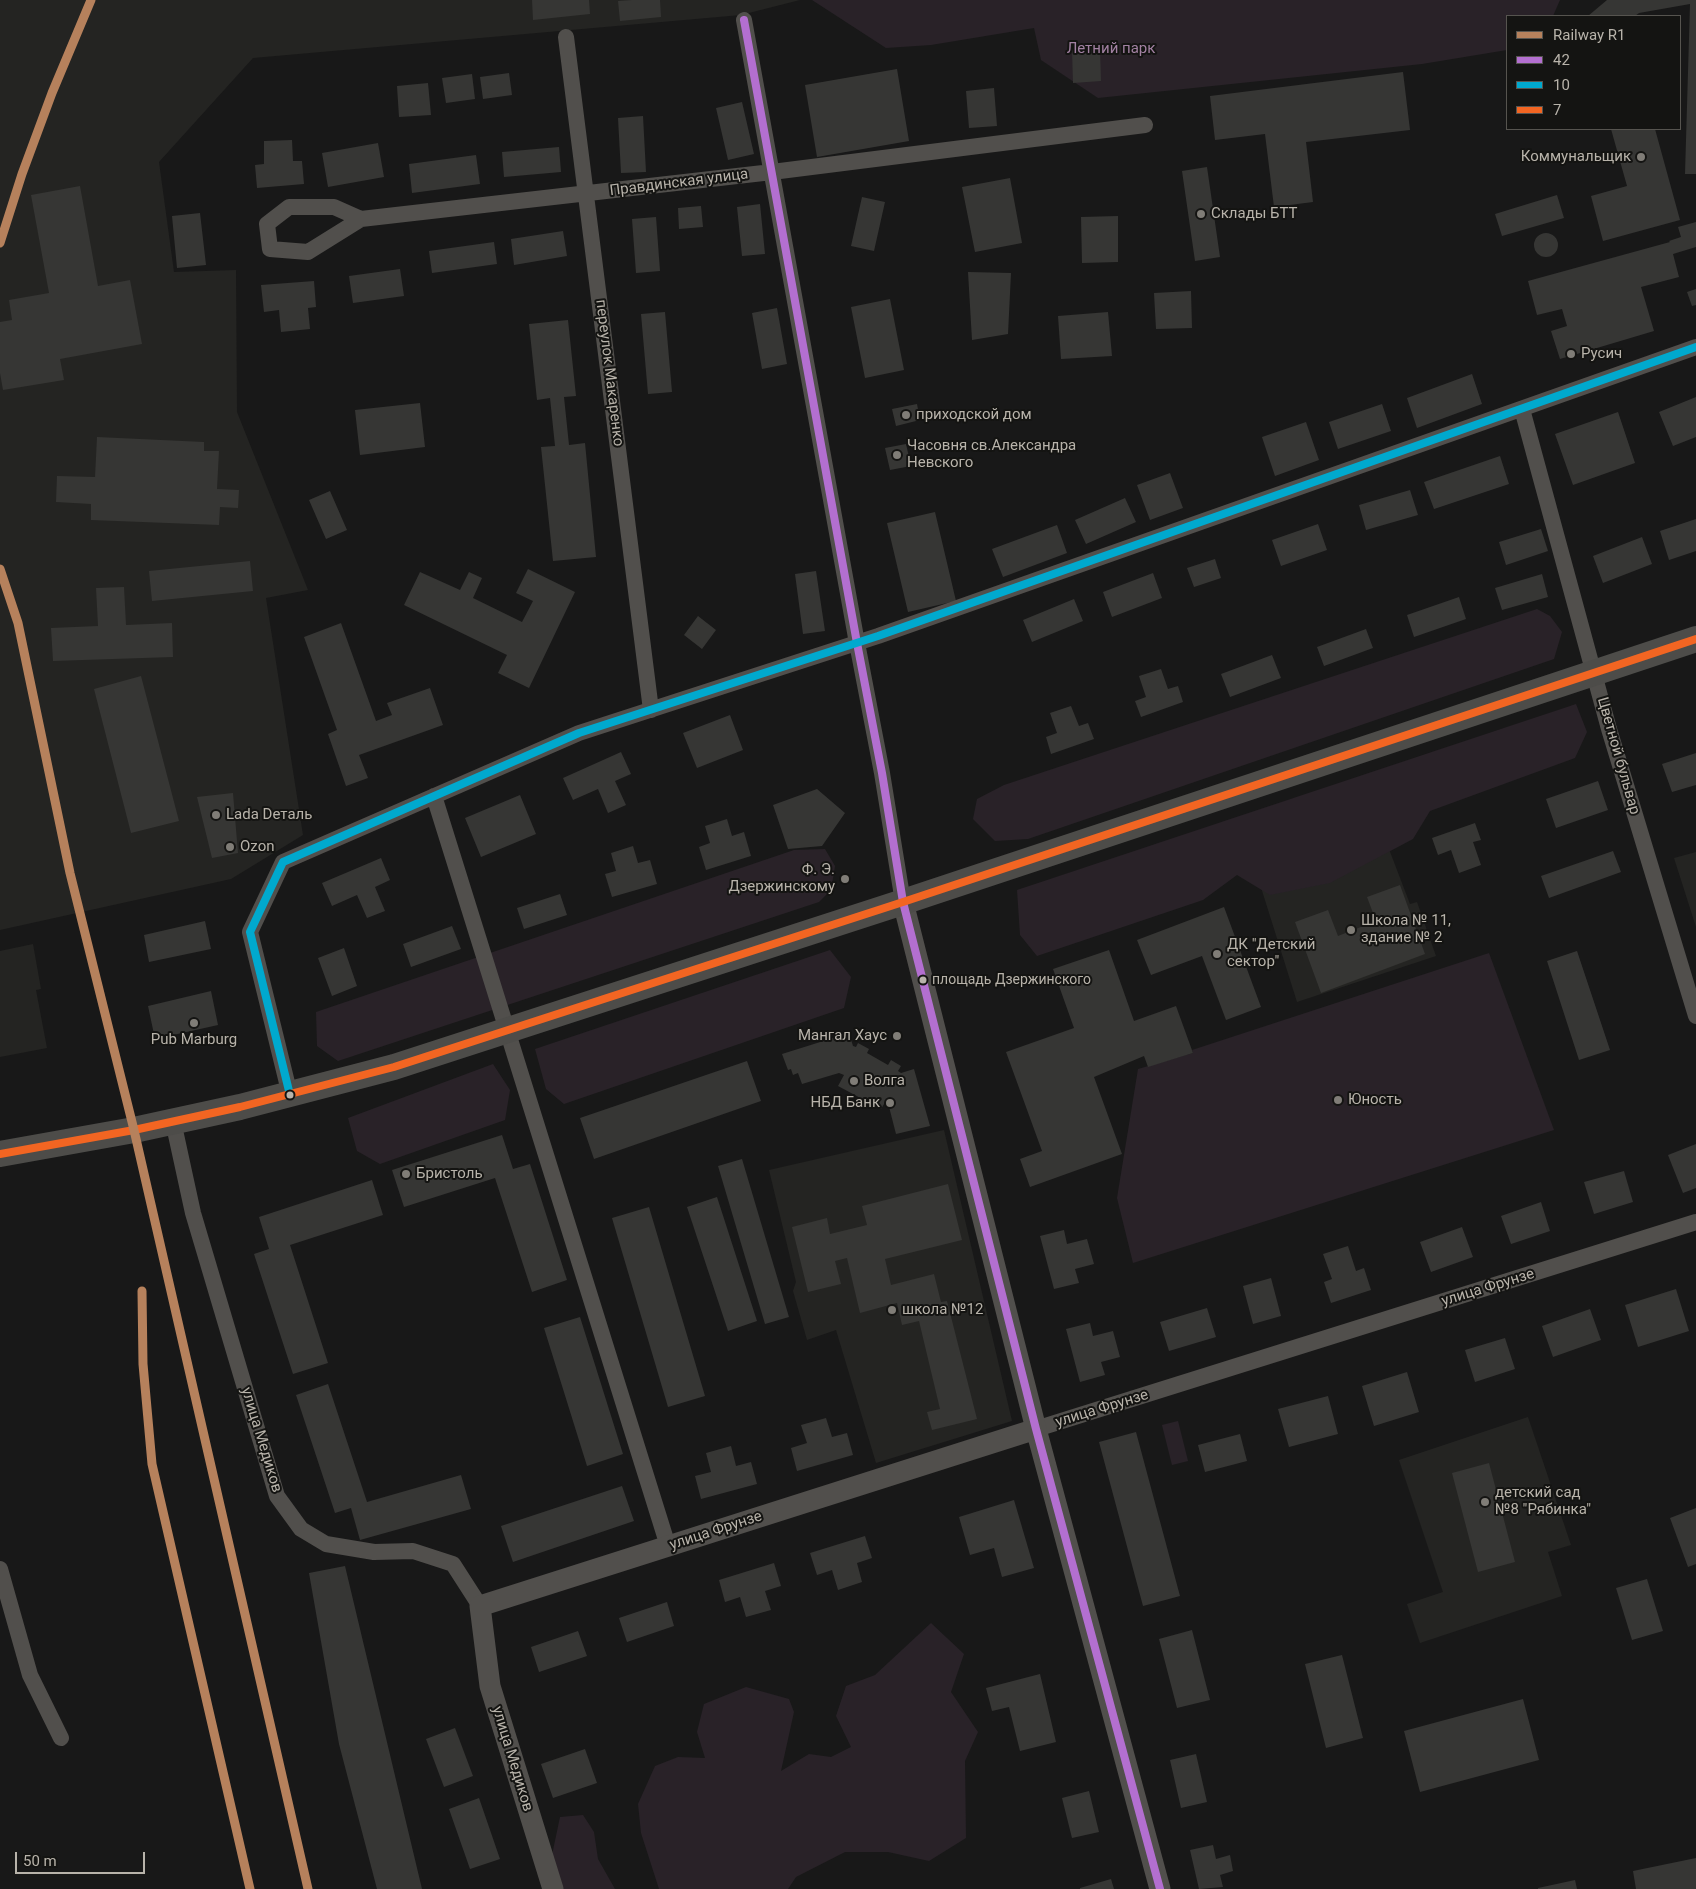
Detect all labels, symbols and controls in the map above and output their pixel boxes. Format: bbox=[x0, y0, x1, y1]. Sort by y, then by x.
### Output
legend bbox=[1506, 15, 1681, 130]
text: Railway R1 bbox=[1553, 26, 1626, 44]
park label: Летний парк bbox=[1067, 40, 1155, 58]
text: 42 bbox=[1553, 51, 1570, 69]
text: 10 bbox=[1553, 76, 1570, 94]
text: 7 bbox=[1553, 101, 1561, 119]
place label: Коммунальщик bbox=[1521, 148, 1631, 166]
marker: Коммунальщик bbox=[1635, 151, 1647, 163]
street label: Правдинская улица bbox=[609, 166, 749, 200]
place label: Склады БТТ bbox=[1211, 205, 1297, 223]
marker: Склады БТТ bbox=[1195, 208, 1207, 220]
street label: переулок Макаренко bbox=[591, 299, 627, 447]
place label: Русич bbox=[1581, 345, 1622, 363]
marker: Русич bbox=[1565, 348, 1577, 360]
place label: приходской дом bbox=[916, 406, 1032, 424]
marker: приходской дом bbox=[900, 409, 912, 421]
place label: Часовня св.Александра Невского bbox=[907, 437, 1076, 472]
marker: Часовня св.Александра Невского bbox=[891, 449, 903, 461]
street label: Цветной бульвар bbox=[1593, 695, 1643, 817]
place label: Lada Dеталь bbox=[226, 806, 312, 824]
marker: Lada Dеталь bbox=[210, 809, 222, 821]
place label: Ozon bbox=[240, 838, 274, 856]
marker: Ozon bbox=[224, 841, 236, 853]
place label: Ф. Э. Дзержинскому bbox=[728, 861, 835, 896]
marker: Ф. Э. Дзержинскому bbox=[839, 873, 851, 885]
place label: Школа № 11, здание № 2 bbox=[1361, 912, 1451, 947]
marker: Школа № 11, здание № 2 bbox=[1345, 924, 1357, 936]
place label: ДК "Детский сектор" bbox=[1227, 936, 1315, 971]
marker: ДК "Детский сектор" bbox=[1211, 948, 1223, 960]
place label: площадь Дзержинского bbox=[932, 972, 1091, 988]
marker: площадь Дзержинского bbox=[918, 975, 928, 985]
marker: Pub Marburg bbox=[188, 1017, 200, 1029]
place label: Мангал Хаус bbox=[798, 1027, 887, 1045]
marker: Мангал Хаус bbox=[891, 1030, 903, 1042]
place label: Pub Marburg bbox=[151, 1031, 237, 1049]
place label: Волга bbox=[864, 1072, 905, 1090]
marker: Волга bbox=[848, 1075, 860, 1087]
unlabelled marker bbox=[285, 1090, 295, 1100]
place label: Юность bbox=[1348, 1091, 1402, 1109]
place label: НБД Банк bbox=[810, 1094, 880, 1112]
marker: Юность bbox=[1332, 1094, 1344, 1106]
marker: НБД Банк bbox=[884, 1097, 896, 1109]
place label: Бристоль bbox=[416, 1165, 483, 1183]
marker: Бристоль bbox=[400, 1168, 412, 1180]
street label: улица Фрунзе bbox=[1439, 1265, 1537, 1311]
place label: школа №12 bbox=[902, 1301, 983, 1319]
marker: школа №12 bbox=[886, 1304, 898, 1316]
street label: улица Медиков bbox=[236, 1385, 286, 1495]
street label: улица Фрунзе bbox=[1053, 1386, 1151, 1432]
place label: детский сад №8 "Рябинка" bbox=[1495, 1484, 1591, 1519]
marker: детский сад №8 "Рябинка" bbox=[1479, 1496, 1491, 1508]
street label: улица Фрунзе bbox=[668, 1508, 764, 1554]
street label: улица Медиков bbox=[487, 1704, 537, 1814]
scale bar bbox=[18, 1842, 148, 1874]
text: 50 m bbox=[23, 1852, 57, 1870]

